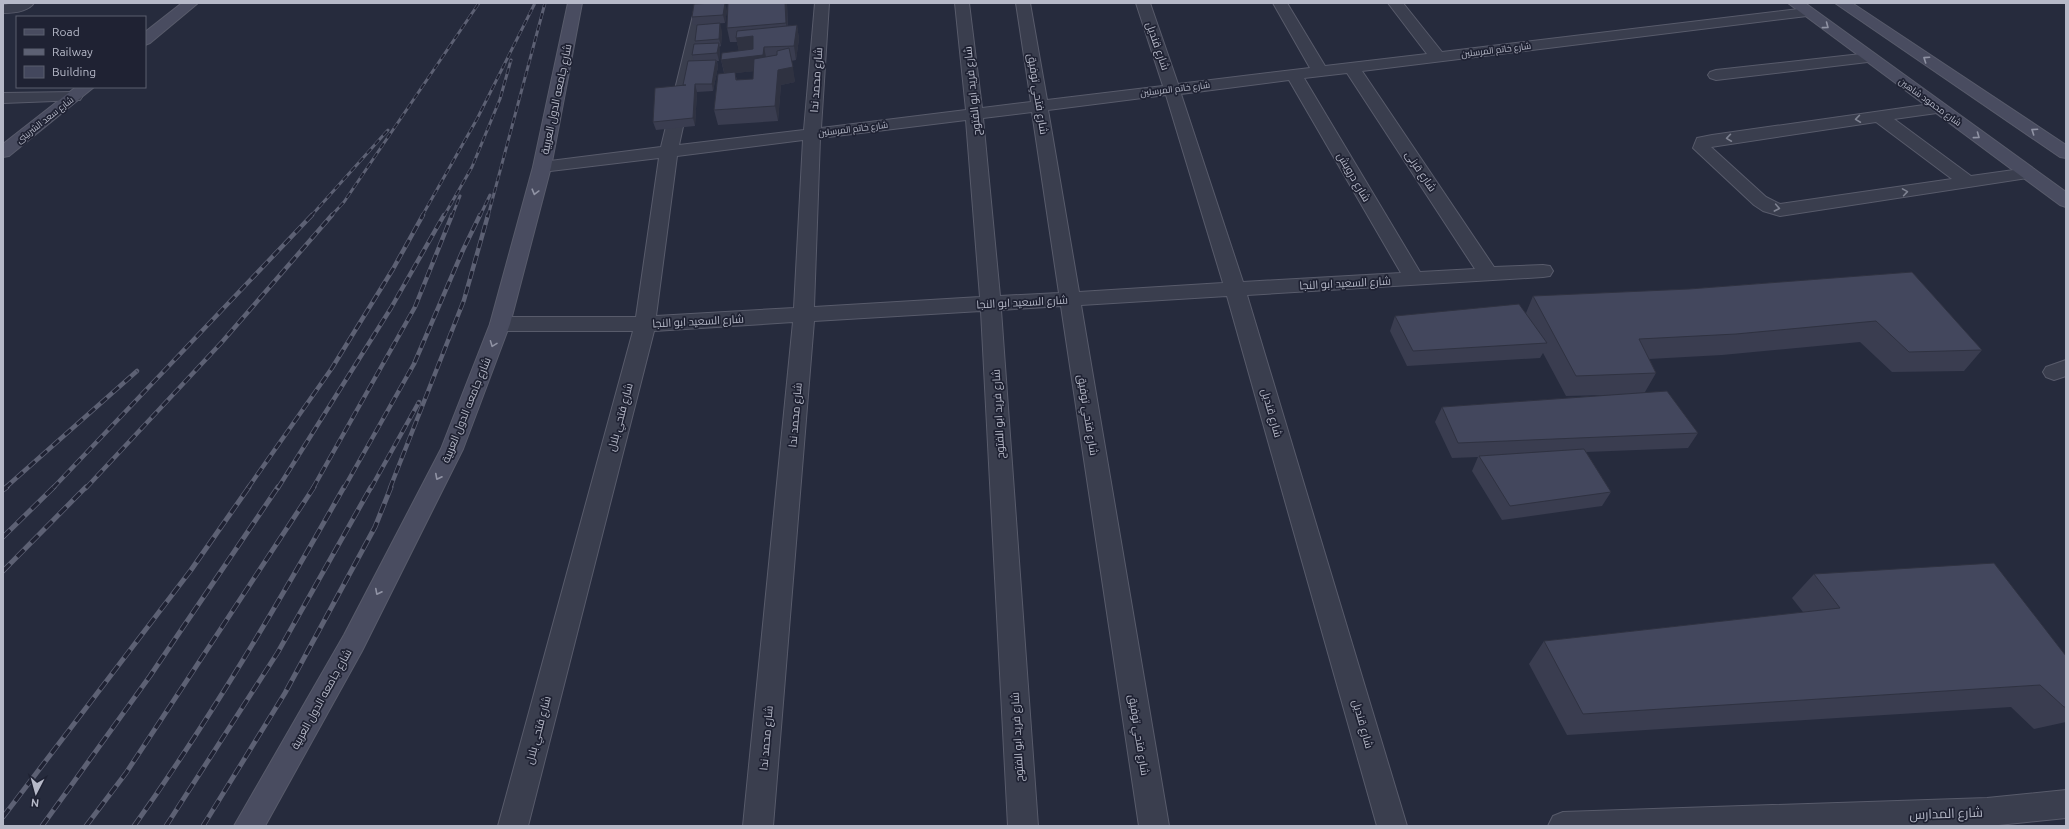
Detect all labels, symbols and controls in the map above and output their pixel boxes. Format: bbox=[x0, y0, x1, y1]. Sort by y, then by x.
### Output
legend bbox=[16, 16, 146, 88]
street label: شارع قنديل bbox=[1142, 20, 1172, 72]
one-way arrow bbox=[1822, 21, 1829, 28]
text: Road bbox=[52, 25, 80, 38]
street label: شارع خاتم المرسلين bbox=[1460, 41, 1532, 60]
street label: شارع جامعه الدول العربية bbox=[538, 43, 576, 156]
text: Railway bbox=[52, 45, 93, 58]
street label: شارع فريد ابو الفتوح bbox=[961, 46, 985, 136]
street label: شارع محمد ندا bbox=[808, 47, 826, 113]
street label: شارع فتحي توفيق bbox=[1023, 53, 1050, 136]
one-way arrow bbox=[1923, 57, 1930, 64]
text: Building bbox=[52, 65, 96, 78]
street label: شارع محمود شاهين bbox=[1896, 76, 1963, 129]
street label: شارع خاتم المرسلين bbox=[1139, 80, 1211, 99]
street label: شارع سعد الشربينى bbox=[14, 95, 76, 146]
one-way arrow bbox=[1855, 114, 1861, 123]
street label: شارع خاتم المرسلين bbox=[817, 120, 889, 139]
one-way arrow bbox=[2031, 129, 2038, 136]
one-way arrow bbox=[1972, 131, 1979, 138]
one-way arrow bbox=[1726, 133, 1732, 142]
street label: شارع قرنى bbox=[1401, 148, 1439, 195]
street label: شارع درويش bbox=[1333, 150, 1373, 205]
one-way arrow bbox=[531, 188, 540, 195]
one-way arrow bbox=[1902, 188, 1908, 197]
one-way arrow bbox=[1773, 203, 1780, 212]
street label: شارع السعيد ابو النجا bbox=[1299, 275, 1391, 293]
street label: شارع السعيد ابو النجا bbox=[976, 294, 1068, 312]
street label: شارع السعيد ابو النجا bbox=[652, 313, 744, 331]
one-way arrow bbox=[489, 340, 497, 347]
street label: شارع جامعه الدول العربية bbox=[439, 356, 495, 465]
street label: شارع فريد ابو الفتوح bbox=[990, 369, 1008, 459]
street label: شارع فتحي توفيق bbox=[1073, 374, 1100, 457]
street label: شارع فتحي بلال bbox=[605, 382, 638, 453]
street label: شارع محمد ندا bbox=[786, 382, 806, 448]
street label: شارع قنديل bbox=[1257, 387, 1285, 439]
one-way arrow bbox=[435, 473, 443, 480]
one-way arrow bbox=[376, 588, 383, 596]
street label: شارع جامعه الدول العربية bbox=[288, 647, 355, 752]
street label: شارع فريد ابو الفتوح bbox=[1009, 692, 1027, 782]
street label: شارع فتحي توفيق bbox=[1124, 694, 1151, 777]
street label: شارع فتحي بلال bbox=[523, 695, 556, 766]
street label: شارع قنديل bbox=[1348, 698, 1376, 750]
street label: شارع محمد ندا bbox=[757, 705, 777, 771]
north arrow bbox=[16, 773, 56, 813]
text: N bbox=[30, 797, 40, 809]
street label: شارع المدارس bbox=[1909, 805, 1983, 823]

